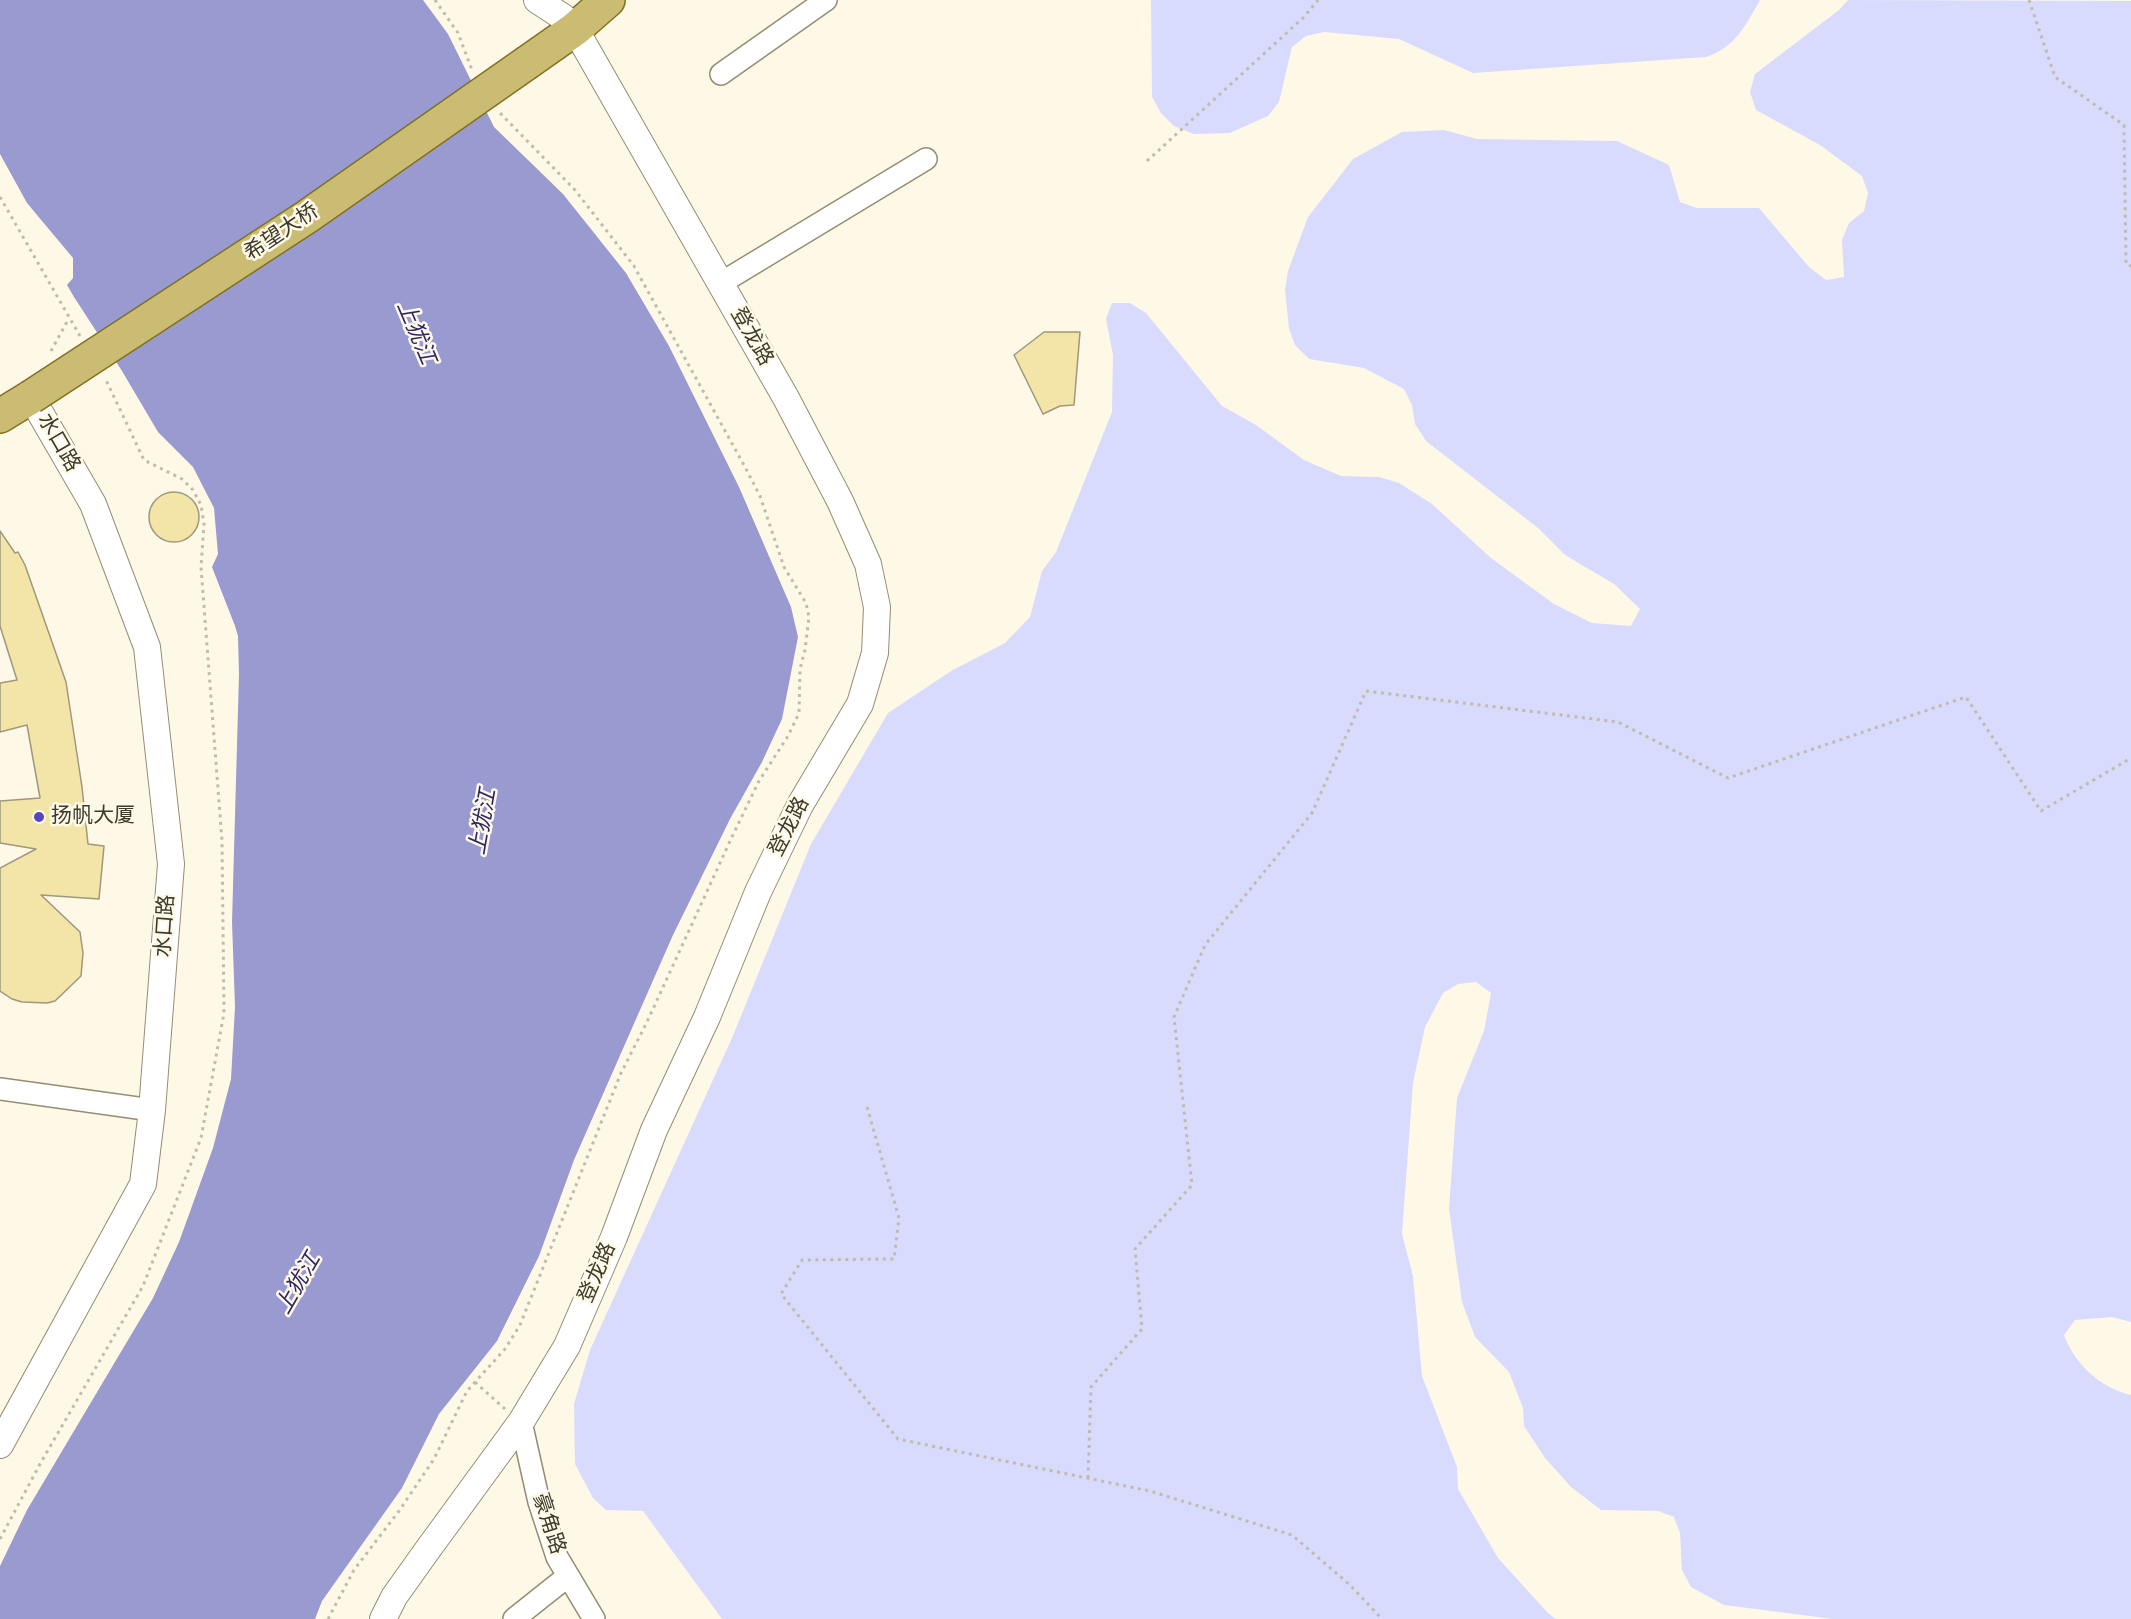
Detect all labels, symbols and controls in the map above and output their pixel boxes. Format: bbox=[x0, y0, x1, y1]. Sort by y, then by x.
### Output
street label: 希望大桥 bbox=[240, 199, 324, 267]
water label: 上犹江 bbox=[390, 297, 440, 369]
street label: 登龙路 bbox=[724, 303, 778, 371]
street label: 水口路 bbox=[31, 409, 85, 477]
water label: 上犹江 bbox=[465, 787, 503, 857]
street label: 登龙路 bbox=[764, 793, 816, 861]
place label: 扬帆大厦 bbox=[51, 804, 135, 830]
marker: 扬帆大厦 bbox=[32, 810, 46, 824]
street label: 水口路 bbox=[151, 894, 181, 958]
street label: 登龙路 bbox=[574, 1239, 622, 1307]
water label: 上犹江 bbox=[271, 1249, 327, 1319]
street label: 豪角路 bbox=[526, 1490, 570, 1558]

